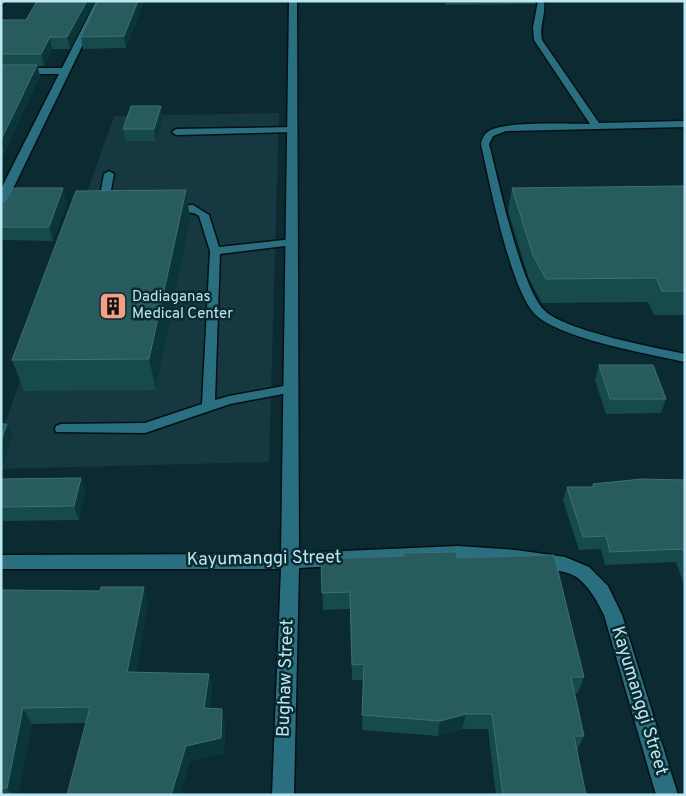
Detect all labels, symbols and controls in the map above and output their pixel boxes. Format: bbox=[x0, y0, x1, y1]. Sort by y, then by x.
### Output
place label: Dadiaganas Medical Center bbox=[132, 288, 233, 324]
building icon: Dadiaganas Medical Center bbox=[98, 291, 128, 321]
street label: Kayumanggi Street bbox=[186, 546, 342, 572]
street label: Bughaw Street bbox=[272, 619, 300, 737]
street label: Kayumanggi Street bbox=[605, 624, 673, 778]

